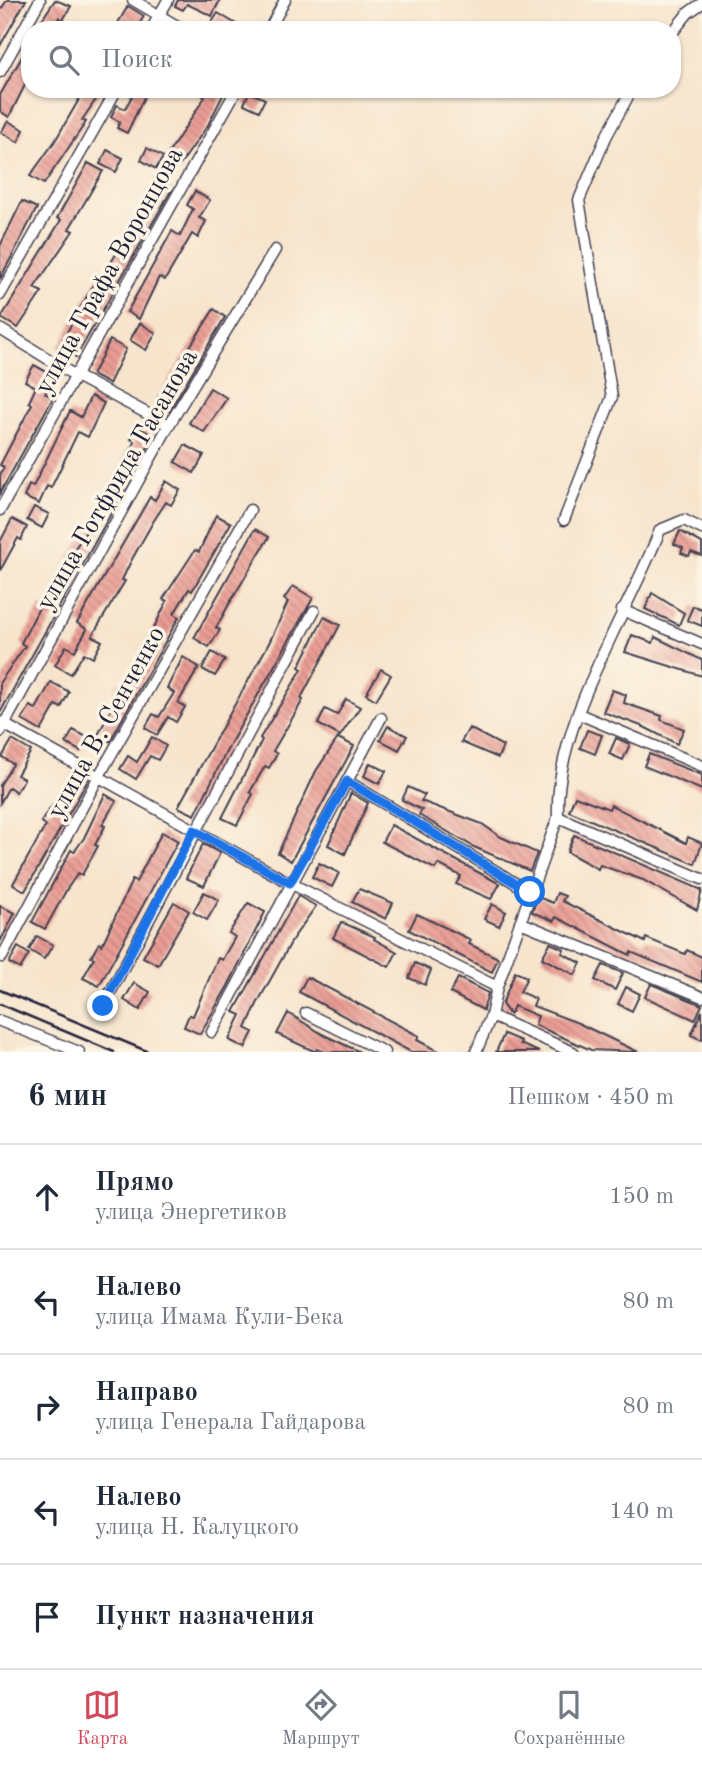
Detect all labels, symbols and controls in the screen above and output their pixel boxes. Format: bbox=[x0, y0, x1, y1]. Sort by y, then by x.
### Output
search box bbox=[21, 21, 681, 98]
icon: search bbox=[45, 41, 83, 79]
text: Поиск bbox=[101, 47, 173, 73]
street label: улица Графа Воронцова bbox=[31, 143, 189, 399]
street label: улица Готфрида Гасанова bbox=[32, 345, 203, 615]
street label: улица В. Сенченко bbox=[43, 623, 170, 823]
route start bbox=[514, 876, 545, 907]
route end bbox=[87, 990, 118, 1021]
text: 6 мин bbox=[28, 1082, 107, 1112]
text: Пешком · 450 m bbox=[508, 1086, 674, 1109]
text: Прямо bbox=[95, 1170, 174, 1196]
icon: ahead bbox=[28, 1178, 66, 1216]
text: 150 m bbox=[609, 1185, 674, 1208]
text: улица Энергетиков bbox=[95, 1201, 287, 1224]
text: Налево bbox=[95, 1275, 182, 1301]
icon: left bbox=[28, 1283, 66, 1321]
text: 80 m bbox=[623, 1290, 674, 1313]
text: улица Имама Кули-Бека bbox=[95, 1306, 344, 1329]
text: Направо bbox=[95, 1380, 198, 1406]
icon: right bbox=[28, 1388, 66, 1426]
text: 80 m bbox=[623, 1395, 674, 1418]
text: улица Генерала Гайдарова bbox=[95, 1411, 366, 1434]
text: Налево bbox=[95, 1485, 182, 1511]
icon: left bbox=[28, 1493, 66, 1531]
text: 140 m bbox=[609, 1500, 674, 1523]
text: улица Н. Калуцкого bbox=[95, 1516, 299, 1539]
icon: arrive bbox=[28, 1598, 66, 1636]
text: Пункт назначения bbox=[95, 1604, 314, 1630]
tab: Карта bbox=[77, 1686, 128, 1751]
tab: Маршрут bbox=[282, 1686, 360, 1751]
tab: Сохранённые bbox=[513, 1686, 625, 1751]

